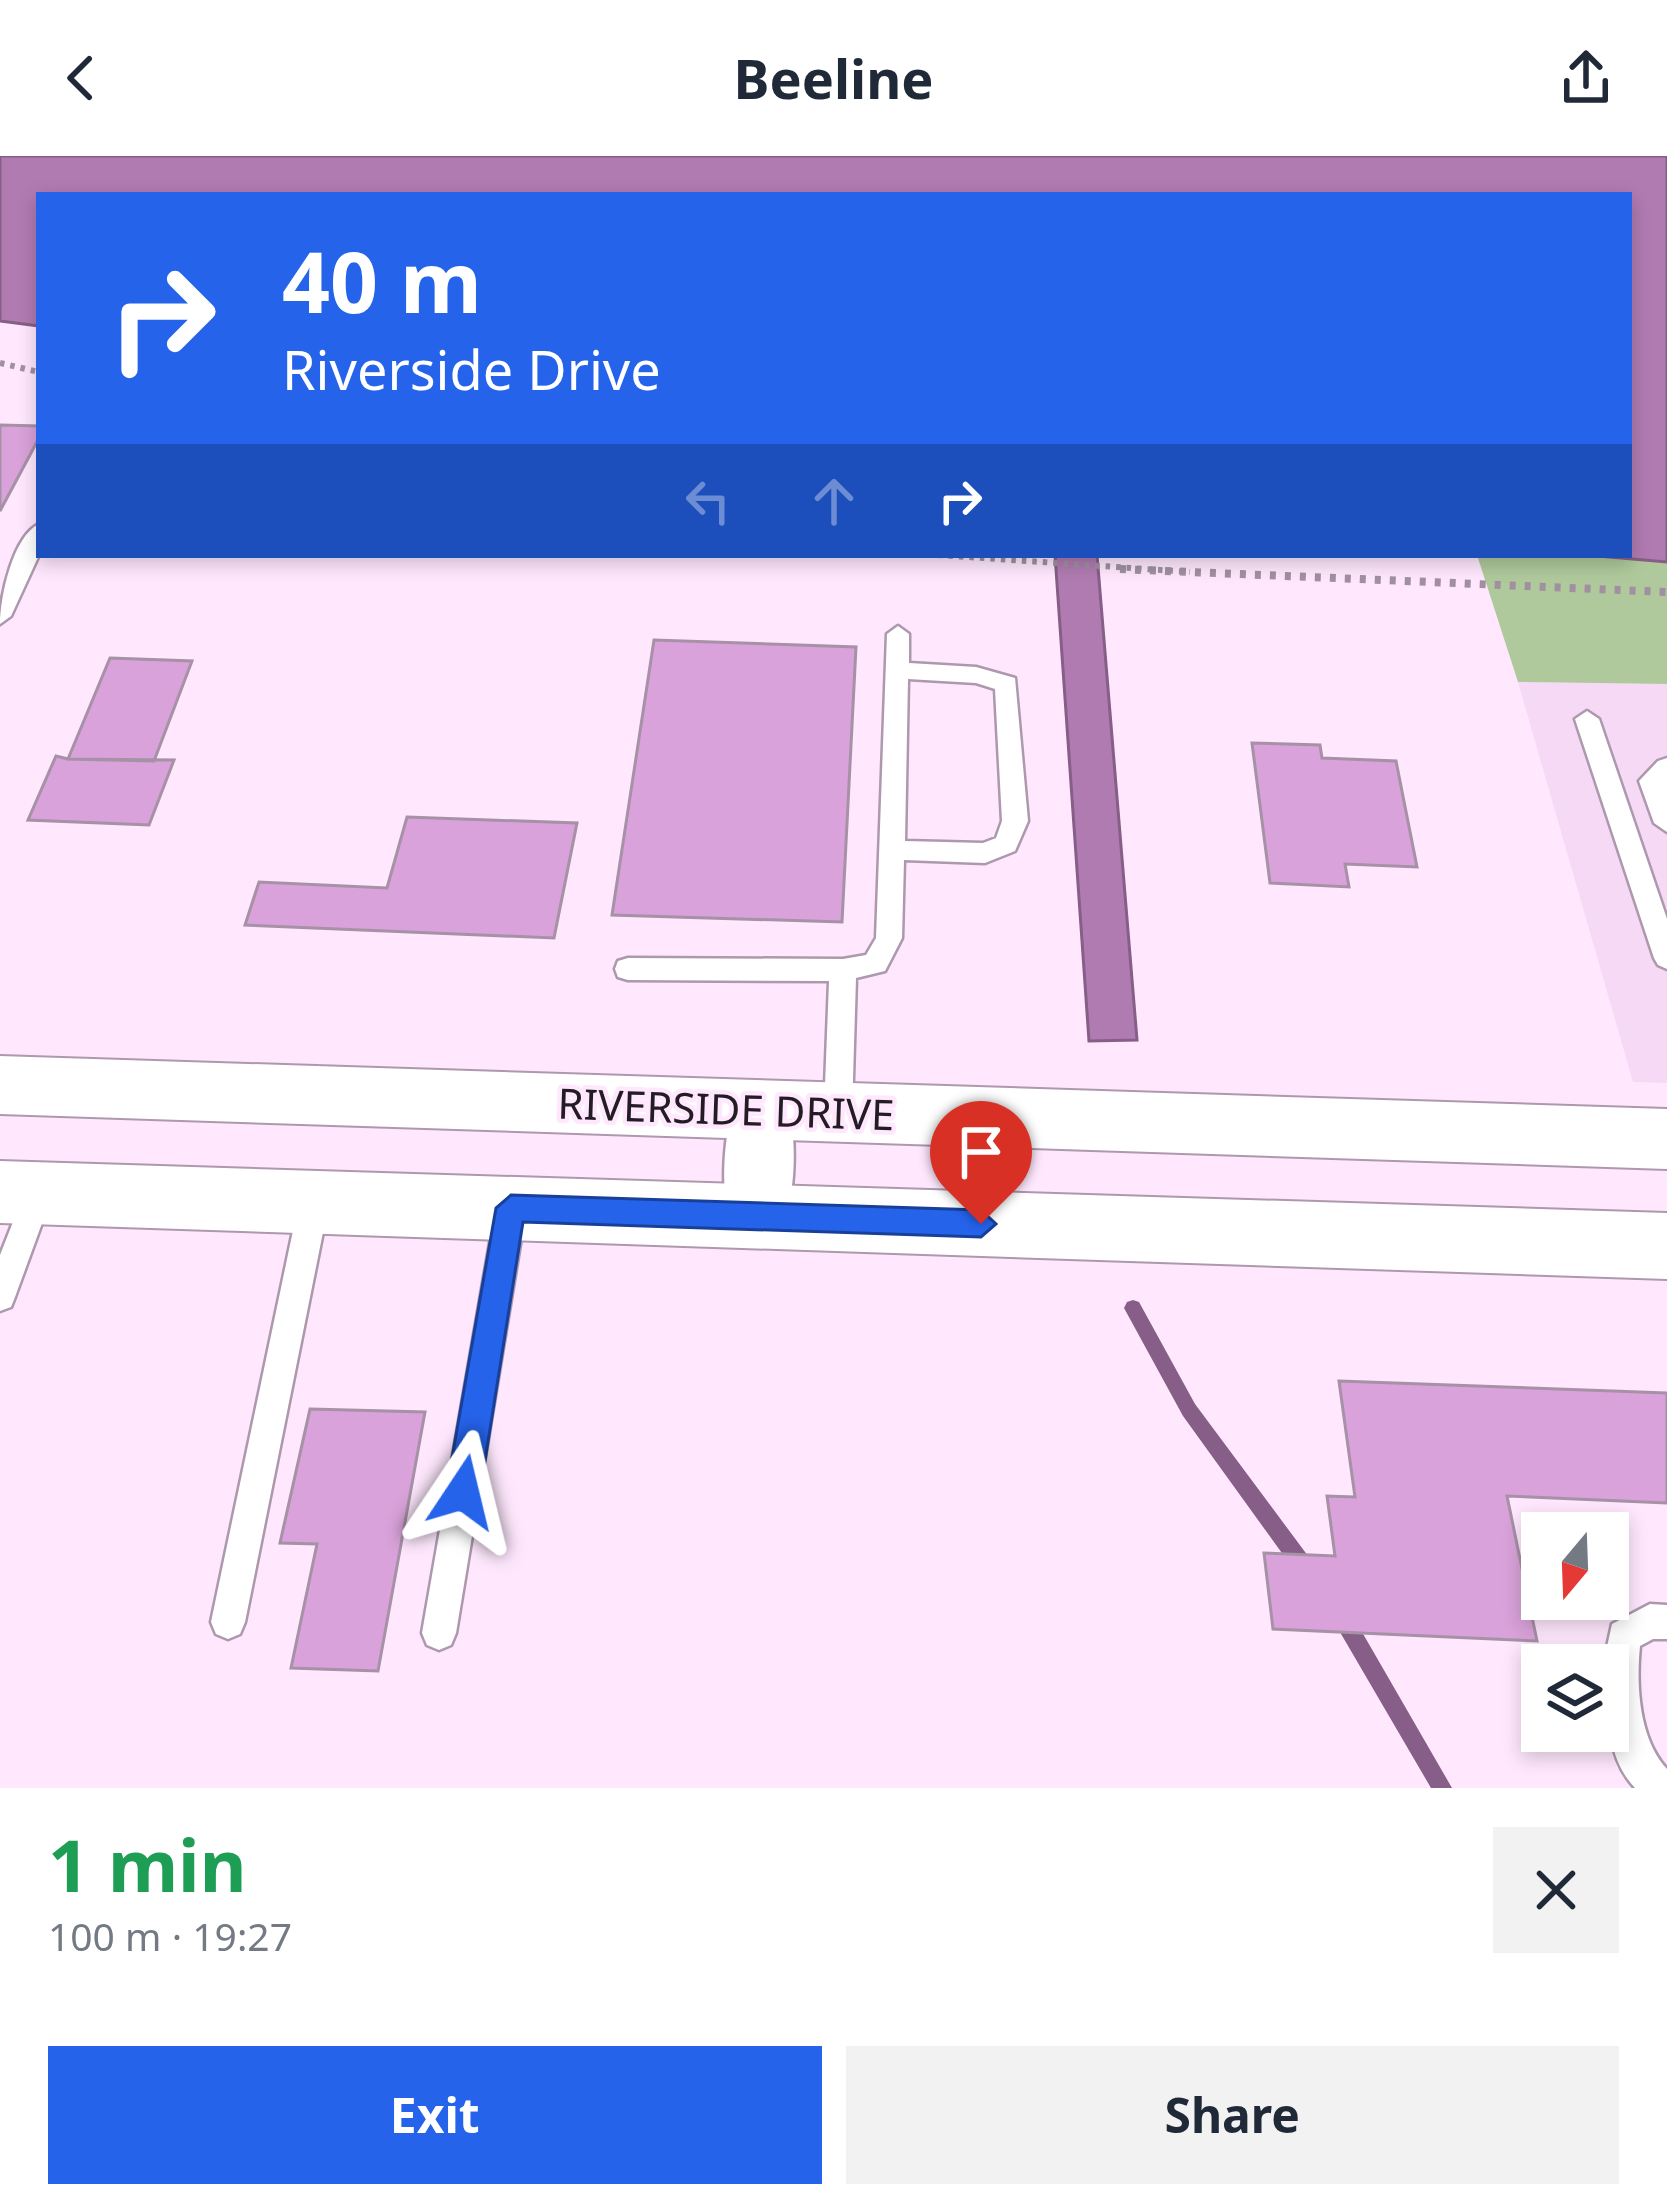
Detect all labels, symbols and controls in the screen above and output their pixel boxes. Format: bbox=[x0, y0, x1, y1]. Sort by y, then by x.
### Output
text: Beeline bbox=[734, 41, 933, 115]
icon: back bbox=[48, 45, 114, 111]
icon: share bbox=[1553, 45, 1619, 111]
text: 40 m bbox=[282, 223, 482, 338]
icon: right bbox=[84, 240, 240, 396]
text: Riverside Drive bbox=[282, 332, 661, 406]
icon: left bbox=[675, 468, 741, 534]
icon: ahead bbox=[801, 468, 867, 534]
icon: right bbox=[927, 468, 993, 534]
street label: RIVERSIDE DRIVE bbox=[557, 1074, 895, 1142]
pin bbox=[930, 1101, 1032, 1224]
icon: arrive bbox=[948, 1119, 1014, 1185]
position arrow bbox=[400, 1429, 526, 1555]
north arrow bbox=[1521, 1512, 1629, 1620]
map controls bbox=[1521, 1512, 1629, 1752]
button: layers bbox=[1521, 1644, 1629, 1752]
text: 1 min bbox=[48, 1815, 246, 1913]
button: close bbox=[1493, 1827, 1619, 1953]
text: 100 m · 19:27 bbox=[48, 1909, 292, 1962]
button: Exit bbox=[48, 2046, 822, 2184]
button: Share bbox=[846, 2046, 1619, 2184]

